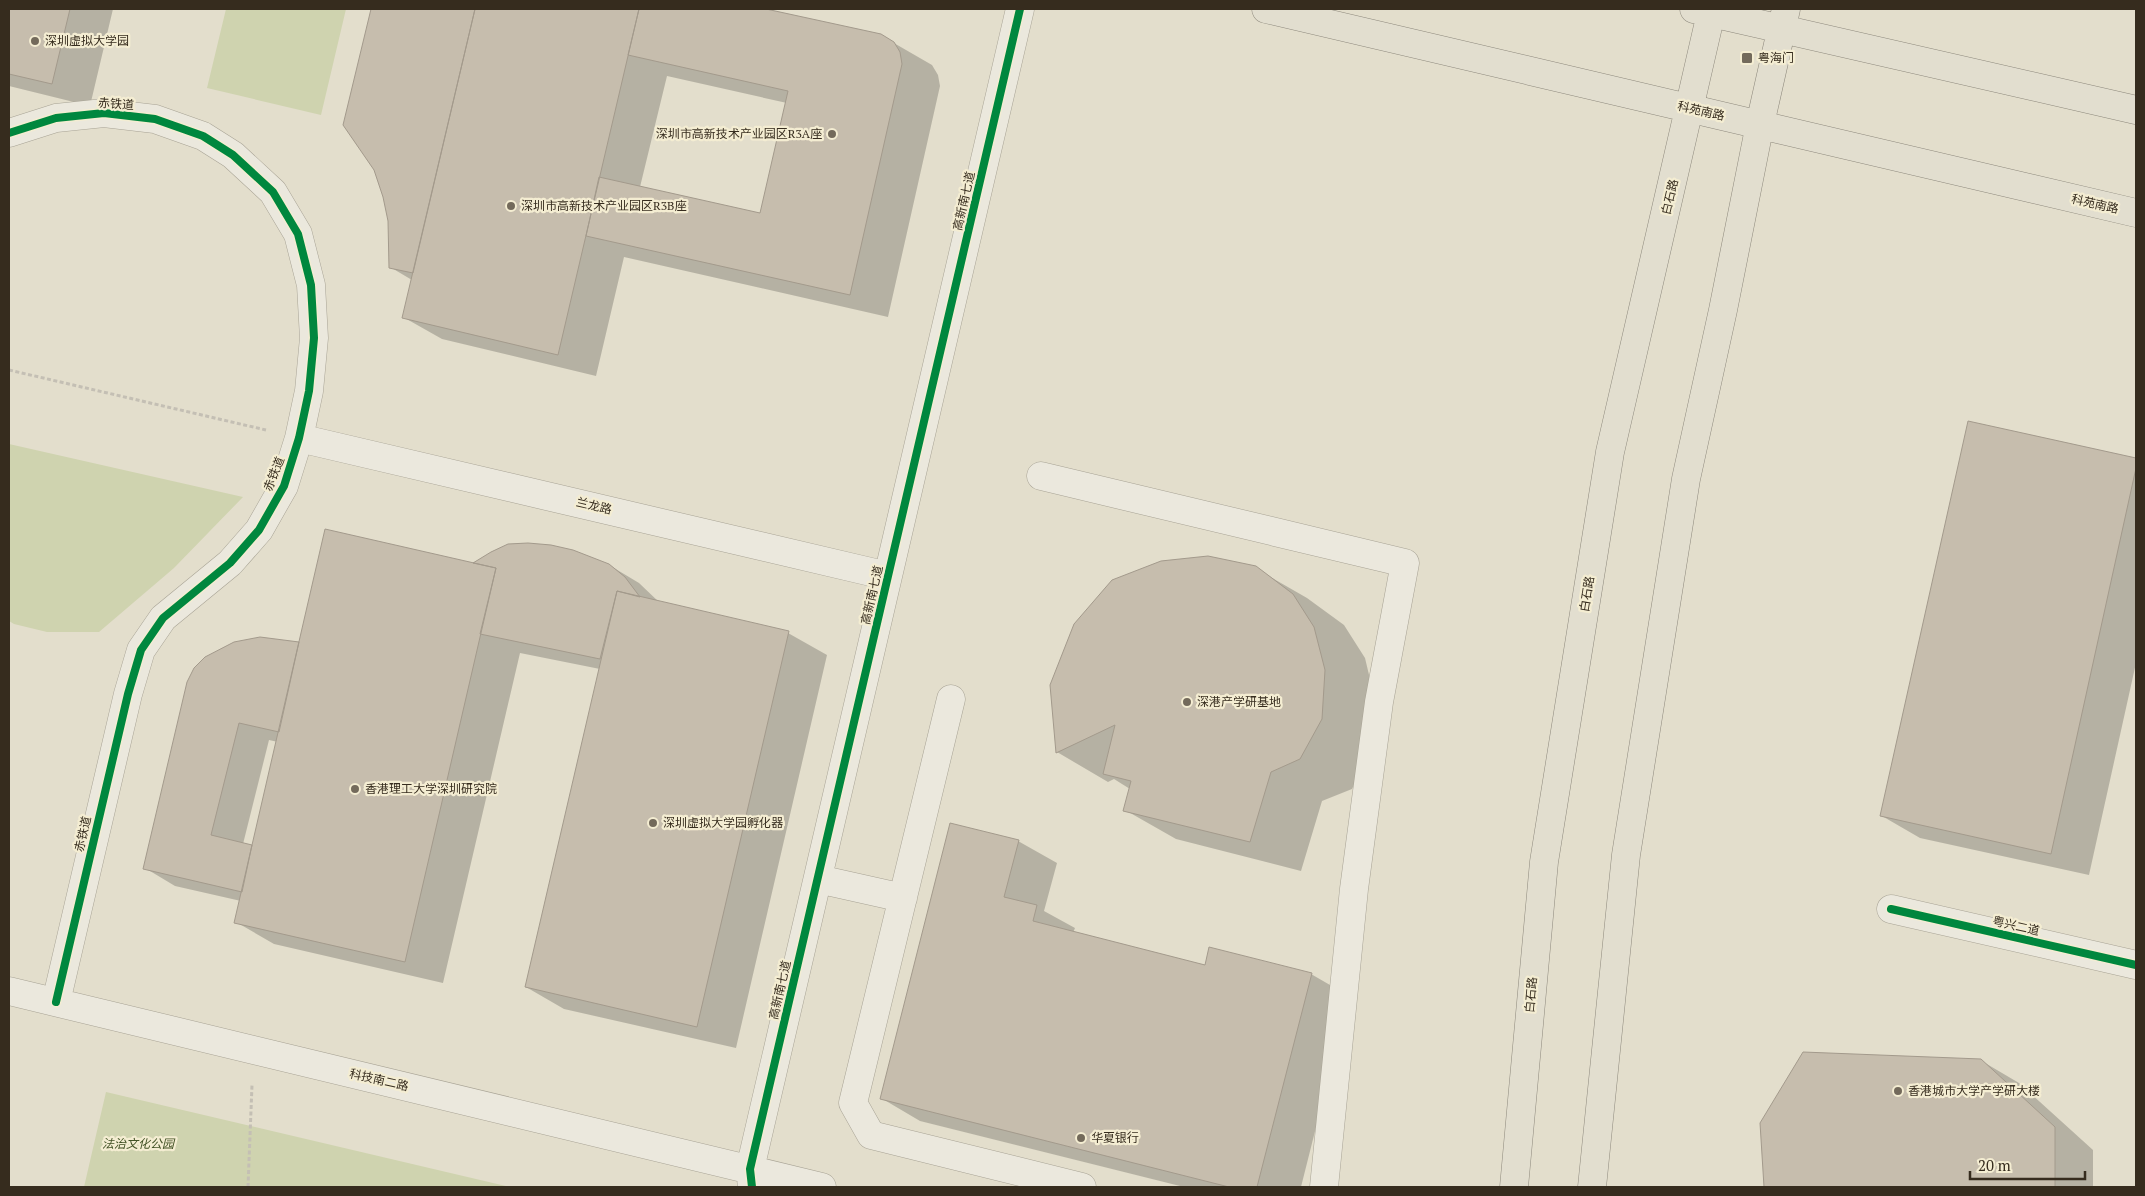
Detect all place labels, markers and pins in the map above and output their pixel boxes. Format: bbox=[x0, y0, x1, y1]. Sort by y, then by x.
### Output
place label: 深圳虚拟大学园 bbox=[45, 33, 129, 48]
marker: 深圳虚拟大学园 bbox=[29, 35, 41, 47]
place label: 粤海门 bbox=[1758, 50, 1794, 65]
marker: 粤海门 bbox=[1740, 51, 1754, 65]
place label: 深圳市高新技术产业园区R3A座 bbox=[656, 126, 822, 141]
marker: 深圳市高新技术产业园区R3A座 bbox=[826, 128, 838, 140]
place label: 深圳市高新技术产业园区R3B座 bbox=[521, 198, 686, 213]
marker: 深圳市高新技术产业园区R3B座 bbox=[505, 200, 517, 212]
place label: 深港产学研基地 bbox=[1197, 694, 1281, 709]
marker: 深港产学研基地 bbox=[1181, 696, 1193, 708]
place label: 香港理工大学深圳研究院 bbox=[365, 781, 497, 796]
marker: 香港理工大学深圳研究院 bbox=[349, 783, 361, 795]
place label: 深圳虚拟大学园孵化器 bbox=[663, 815, 783, 830]
marker: 深圳虚拟大学园孵化器 bbox=[647, 817, 659, 829]
place label: 香港城市大学产学研大楼 bbox=[1908, 1083, 2040, 1098]
marker: 香港城市大学产学研大楼 bbox=[1892, 1085, 1904, 1097]
place label: 华夏银行 bbox=[1091, 1130, 1139, 1145]
marker: 华夏银行 bbox=[1075, 1132, 1087, 1144]

